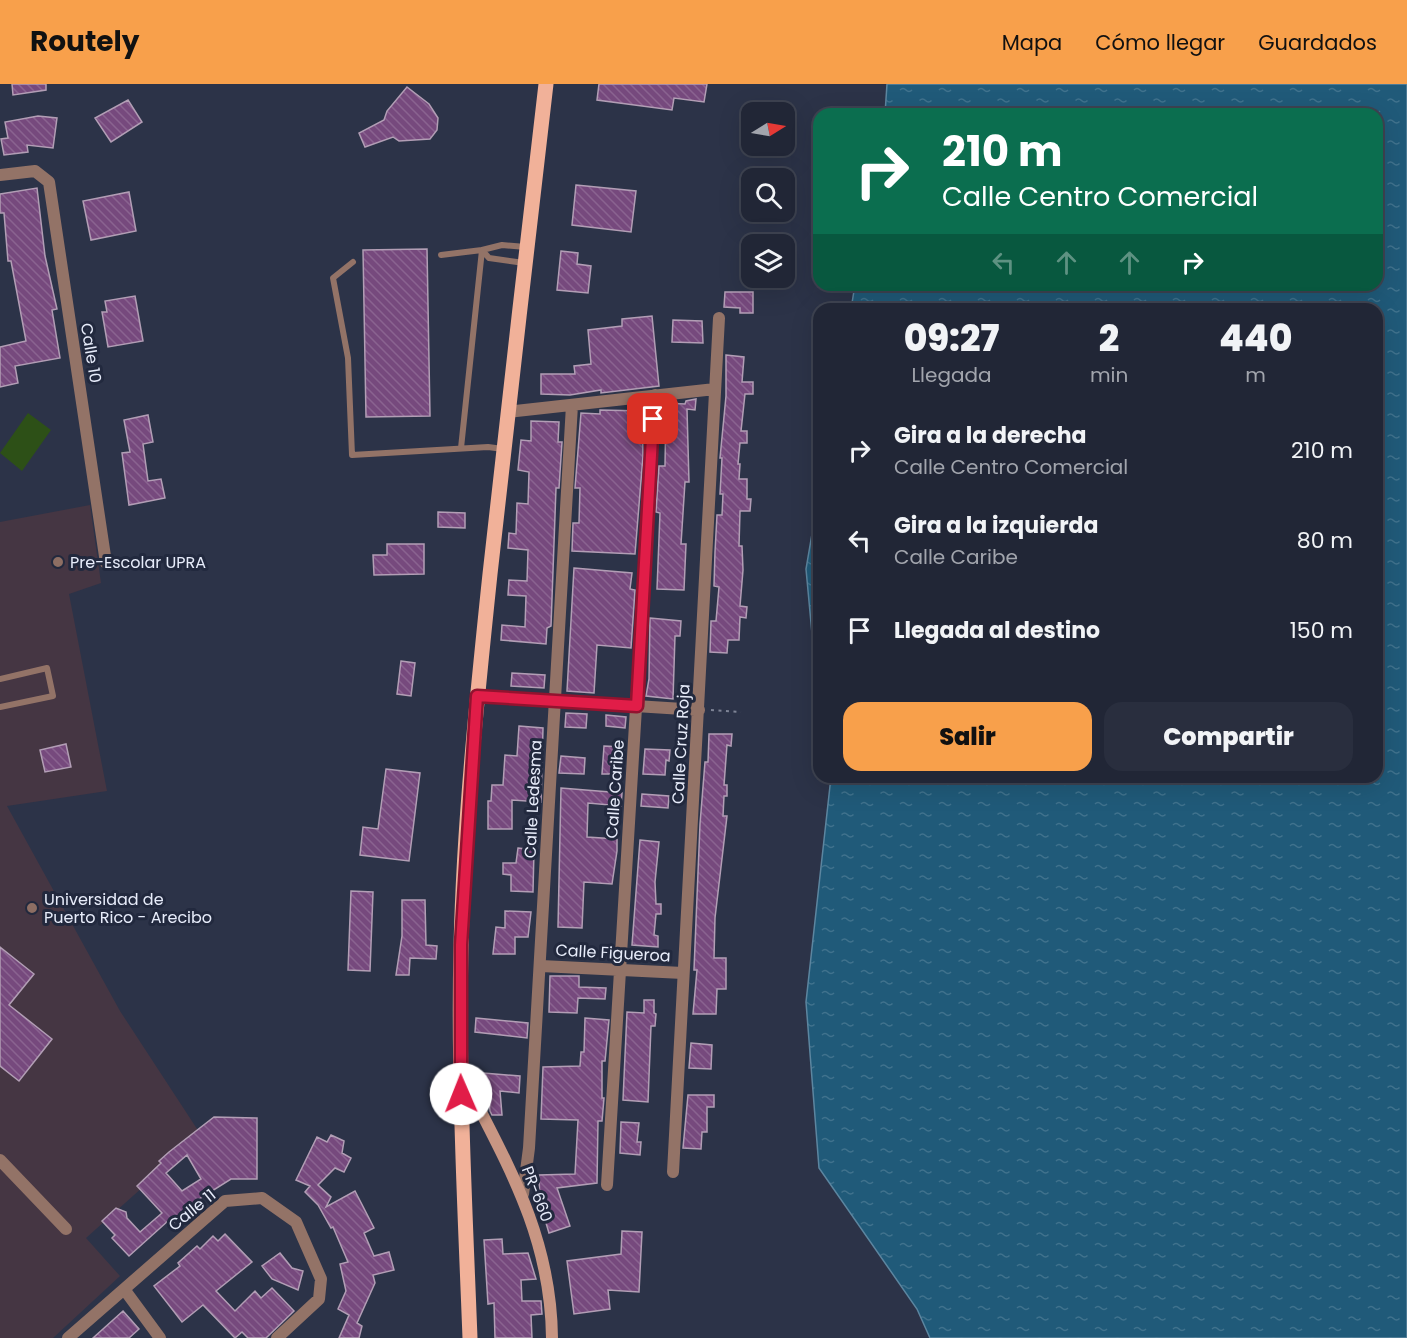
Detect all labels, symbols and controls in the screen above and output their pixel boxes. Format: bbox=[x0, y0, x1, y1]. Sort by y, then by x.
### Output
text: Routely bbox=[30, 22, 140, 61]
text: Mapa bbox=[1002, 28, 1062, 57]
text: Cómo llegar bbox=[1095, 28, 1225, 57]
text: Guardados bbox=[1258, 28, 1377, 57]
north arrow bbox=[741, 102, 795, 156]
map controls bbox=[741, 102, 795, 288]
text: 210 m bbox=[942, 122, 1063, 181]
icon: right bbox=[843, 132, 921, 210]
button: search bbox=[741, 168, 795, 222]
text: Calle Centro Comercial bbox=[942, 178, 1258, 215]
button: layers bbox=[741, 234, 795, 288]
icon: left bbox=[987, 246, 1020, 279]
icon: ahead bbox=[1050, 246, 1083, 279]
icon: ahead bbox=[1113, 246, 1146, 279]
icon: right bbox=[1176, 246, 1209, 279]
text: 09:27 bbox=[904, 313, 999, 364]
text: 2 bbox=[1099, 313, 1119, 364]
text: 440 bbox=[1219, 313, 1292, 364]
street label: Calle 10 bbox=[75, 321, 107, 385]
text: Llegada bbox=[911, 361, 991, 389]
text: min bbox=[1090, 361, 1128, 389]
text: m bbox=[1245, 361, 1266, 389]
pin bbox=[627, 393, 678, 444]
icon: arrive bbox=[636, 402, 669, 435]
text: Gira a la derecha bbox=[894, 420, 1087, 451]
icon: right bbox=[843, 434, 876, 467]
text: 210 m bbox=[1291, 435, 1353, 466]
text: Calle Centro Comercial bbox=[894, 453, 1128, 481]
text: Gira a la izquierda bbox=[894, 510, 1098, 541]
icon: left bbox=[843, 524, 876, 557]
text: 80 m bbox=[1297, 525, 1353, 556]
text: Calle Caribe bbox=[894, 543, 1018, 571]
place label: Pre-Escolar UPRA bbox=[70, 551, 206, 574]
marker: Pre-Escolar UPRA bbox=[51, 555, 65, 569]
icon: arrive bbox=[843, 614, 876, 647]
text: Llegada al destino bbox=[894, 615, 1100, 646]
text: 150 m bbox=[1290, 615, 1353, 646]
street label: Calle Cruz Roja bbox=[666, 683, 696, 805]
button: Salir bbox=[843, 702, 1092, 771]
button: Compartir bbox=[1104, 702, 1353, 771]
street label: Calle Ledesma bbox=[518, 739, 548, 859]
street label: Calle Caribe bbox=[600, 739, 630, 839]
place label: Universidad de Puerto Rico - Arecibo bbox=[44, 888, 212, 929]
marker: Universidad de Puerto Rico - Arecibo bbox=[25, 901, 39, 915]
street label: Calle Figueroa bbox=[555, 939, 671, 967]
position arrow bbox=[429, 1062, 493, 1126]
street label: PR-660 bbox=[516, 1163, 558, 1225]
street label: Calle 11 bbox=[163, 1184, 221, 1236]

